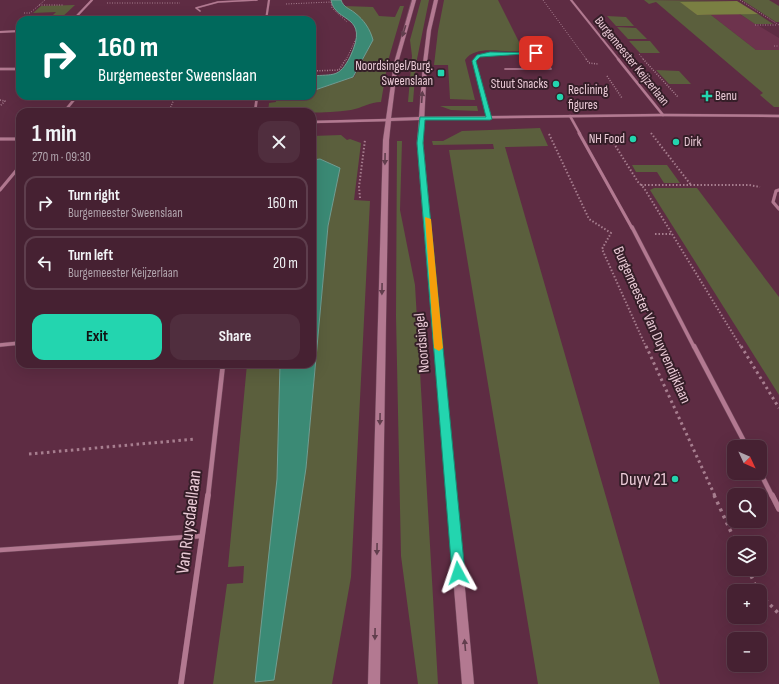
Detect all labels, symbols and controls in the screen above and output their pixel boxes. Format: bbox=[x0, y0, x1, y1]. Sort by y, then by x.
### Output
street label: Burgemeester Keijzerlaan bbox=[591, 13, 673, 109]
one-way arrow bbox=[401, 26, 407, 38]
text: 160 m bbox=[98, 31, 158, 64]
icon: right bbox=[32, 32, 84, 84]
pin bbox=[519, 36, 553, 70]
icon: arrive bbox=[525, 42, 547, 64]
place label: Noordsingel/Burg. Sweenslaan bbox=[355, 58, 433, 89]
text: Burgemeester Sweenslaan bbox=[98, 65, 257, 86]
marker: Noordsingel/Burg. Sweenslaan bbox=[436, 68, 446, 78]
place label: Stuut Snacks bbox=[491, 76, 548, 92]
marker: Stuut Snacks bbox=[551, 79, 561, 89]
place label: Reclining figures bbox=[568, 82, 608, 113]
place label: Benu bbox=[715, 88, 737, 104]
one-way arrow bbox=[419, 91, 426, 103]
marker: Benu bbox=[702, 91, 712, 101]
marker: Reclining figures bbox=[555, 92, 565, 102]
text: 1 min bbox=[32, 119, 77, 148]
button: close bbox=[258, 121, 300, 163]
place label: NH Food bbox=[589, 131, 625, 147]
marker: NH Food bbox=[628, 134, 638, 144]
place label: Dirk bbox=[684, 134, 702, 150]
marker: Dirk bbox=[671, 137, 681, 147]
text: 270 m · 09:30 bbox=[32, 149, 91, 165]
one-way arrow bbox=[382, 153, 388, 166]
text: Turn right bbox=[68, 186, 120, 205]
icon: right bbox=[34, 192, 56, 214]
text: 160 m bbox=[267, 194, 298, 213]
text: Burgemeester Sweenslaan bbox=[68, 205, 183, 221]
street label: Burgemeester Van Duyvendijklaan bbox=[609, 244, 695, 406]
text: Turn left bbox=[68, 246, 113, 265]
icon: left bbox=[34, 252, 56, 274]
text: 20 m bbox=[273, 254, 298, 273]
text: Burgemeester Keijzerlaan bbox=[68, 265, 178, 281]
one-way arrow bbox=[379, 283, 385, 296]
street label: Noordsingel bbox=[410, 312, 434, 374]
button: Exit bbox=[32, 314, 162, 360]
button: Share bbox=[170, 314, 300, 360]
one-way arrow bbox=[376, 413, 383, 425]
north arrow bbox=[727, 440, 767, 480]
map controls bbox=[727, 440, 767, 672]
street label: Van Ruysdaellaan bbox=[172, 469, 206, 575]
place label: Duyv 21 bbox=[620, 469, 668, 490]
marker: Duyv 21 bbox=[670, 474, 680, 484]
button: search bbox=[727, 488, 767, 528]
button: layers bbox=[727, 536, 767, 576]
one-way arrow bbox=[374, 543, 380, 556]
position arrow bbox=[437, 552, 479, 594]
button: + bbox=[727, 584, 767, 624]
one-way arrow bbox=[372, 628, 378, 641]
button: − bbox=[727, 632, 767, 672]
one-way arrow bbox=[462, 639, 468, 651]

